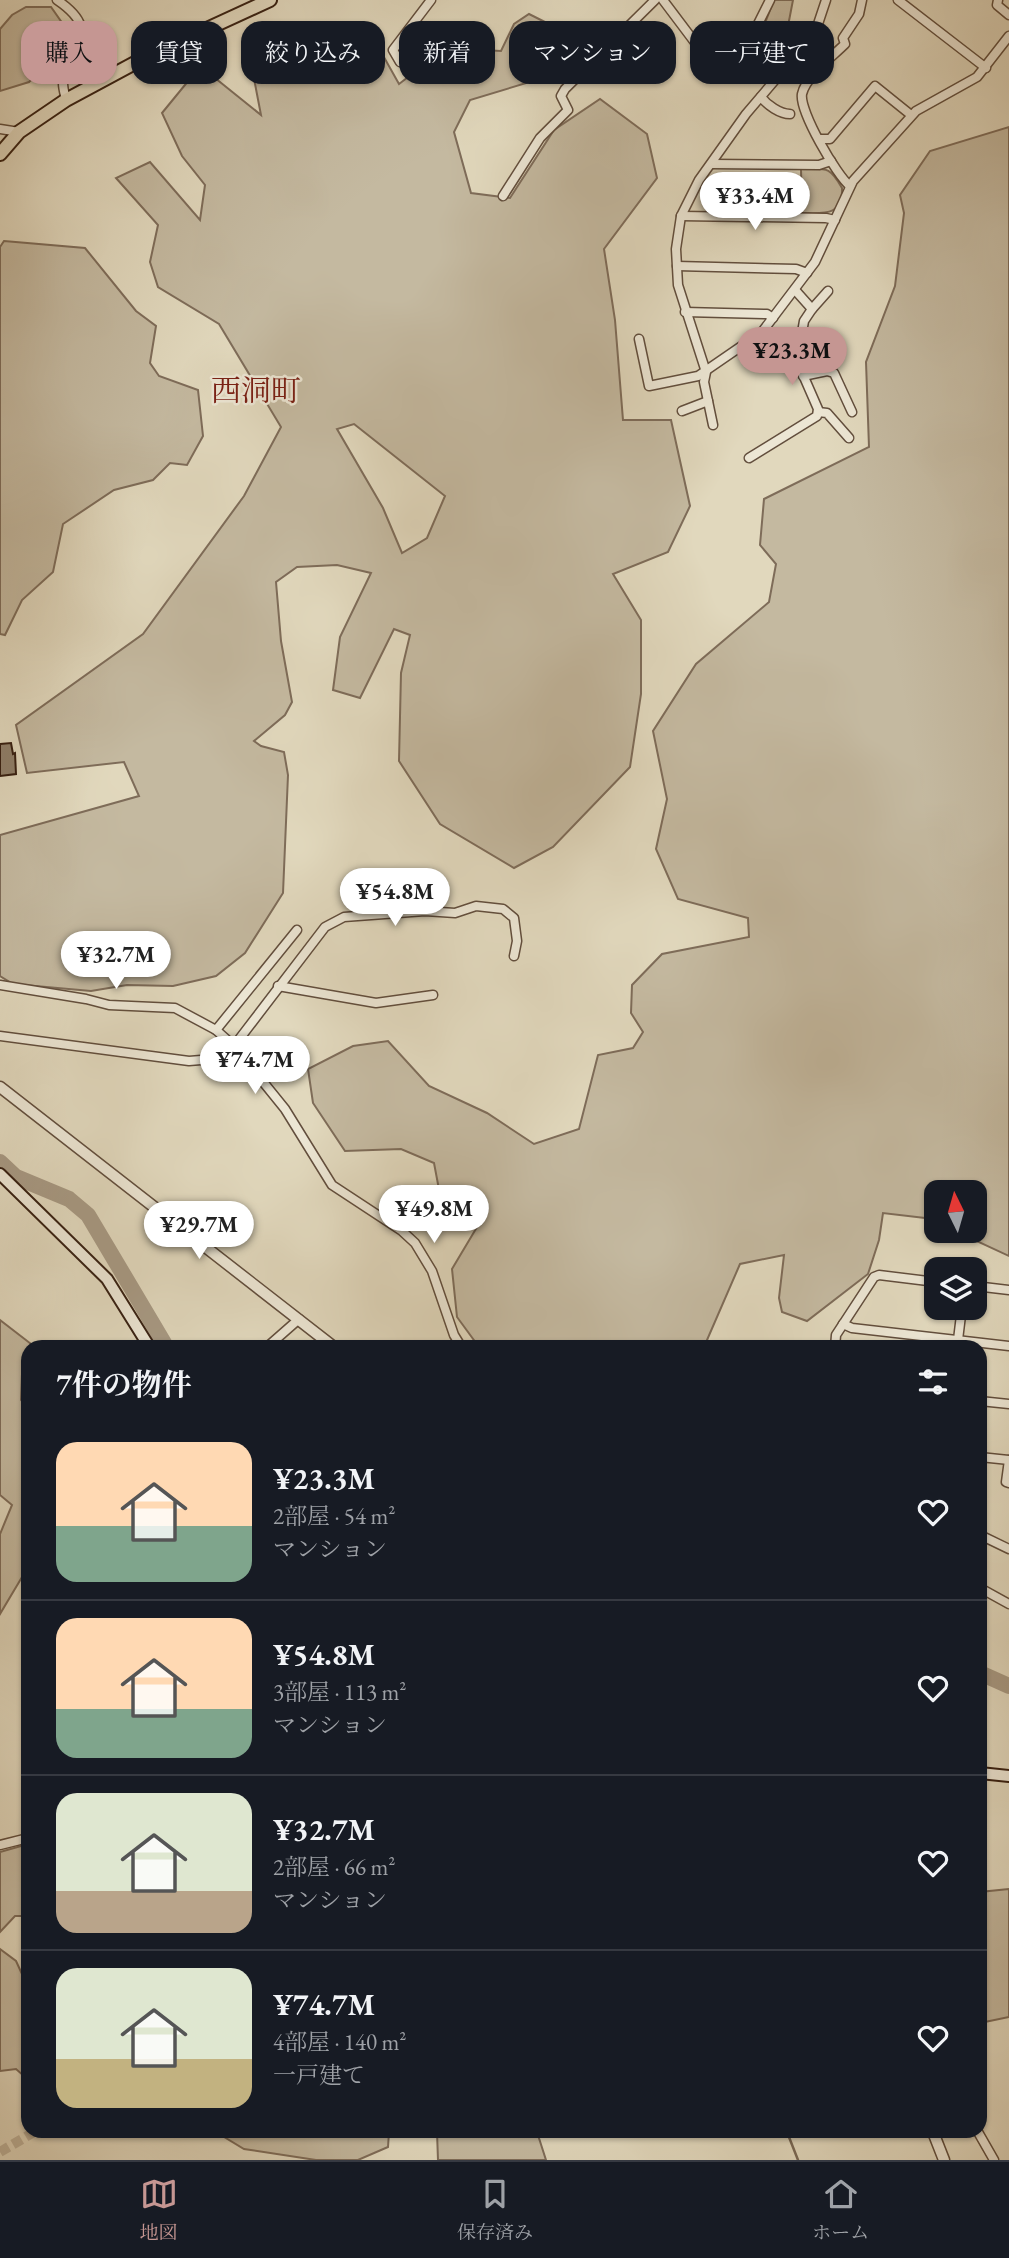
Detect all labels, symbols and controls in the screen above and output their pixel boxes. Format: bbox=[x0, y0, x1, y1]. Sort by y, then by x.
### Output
chip: 購入 bbox=[21, 21, 117, 84]
chip: 賃貸 bbox=[131, 21, 227, 84]
chip: 絞り込み bbox=[241, 21, 385, 84]
chip: 新着 bbox=[399, 21, 495, 84]
chip: マンション bbox=[509, 21, 676, 84]
chip: 一戸建て bbox=[690, 21, 834, 84]
pin: ¥33.4M bbox=[698, 173, 812, 232]
text: ¥33.4M bbox=[716, 180, 794, 210]
pin: ¥23.3M bbox=[735, 328, 849, 387]
text: ¥23.3M bbox=[753, 335, 831, 365]
district label: 西洞町 bbox=[211, 371, 301, 410]
pin: ¥54.8M bbox=[338, 869, 452, 928]
text: ¥54.8M bbox=[356, 876, 434, 906]
pin: ¥32.7M bbox=[59, 932, 173, 991]
text: ¥32.7M bbox=[77, 939, 155, 969]
pin: ¥74.7M bbox=[198, 1036, 312, 1096]
text: ¥74.7M bbox=[216, 1044, 294, 1074]
north arrow bbox=[924, 1180, 987, 1242]
map controls bbox=[924, 1180, 987, 1320]
pin: ¥49.8M bbox=[377, 1186, 491, 1245]
text: ¥49.8M bbox=[395, 1193, 473, 1223]
pin: ¥29.7M bbox=[142, 1202, 256, 1261]
text: ¥29.7M bbox=[160, 1209, 238, 1239]
button: layers bbox=[924, 1257, 987, 1320]
icon: filters bbox=[914, 1363, 952, 1401]
text: 7件の物件 bbox=[56, 1365, 192, 1404]
text: ¥23.3M bbox=[273, 1459, 375, 1498]
icon: home bbox=[112, 1470, 196, 1554]
icon: heart bbox=[914, 1493, 952, 1531]
text: 2部屋 · 54 m² bbox=[273, 1501, 395, 1531]
text: マンション bbox=[273, 1534, 387, 1564]
text: ¥54.8M bbox=[273, 1635, 375, 1674]
icon: home bbox=[112, 1646, 196, 1730]
icon: heart bbox=[914, 1669, 952, 1707]
text: 3部屋 · 113 m² bbox=[273, 1677, 406, 1707]
text: マンション bbox=[273, 1710, 387, 1740]
text: ¥32.7M bbox=[273, 1810, 375, 1849]
icon: home bbox=[112, 1821, 196, 1905]
icon: heart bbox=[914, 1844, 952, 1882]
text: 2部屋 · 66 m² bbox=[273, 1852, 395, 1882]
text: マンション bbox=[273, 1885, 387, 1915]
text: ¥74.7M bbox=[273, 1985, 375, 2024]
icon: home bbox=[112, 1996, 196, 2080]
icon: heart bbox=[914, 2019, 952, 2057]
text: 4部屋 · 140 m² bbox=[273, 2027, 406, 2057]
text: 一戸建て bbox=[273, 2060, 365, 2090]
tab: 地図 bbox=[140, 2175, 178, 2245]
tab: 保存済み bbox=[457, 2175, 533, 2245]
tab: ホーム bbox=[812, 2175, 869, 2245]

